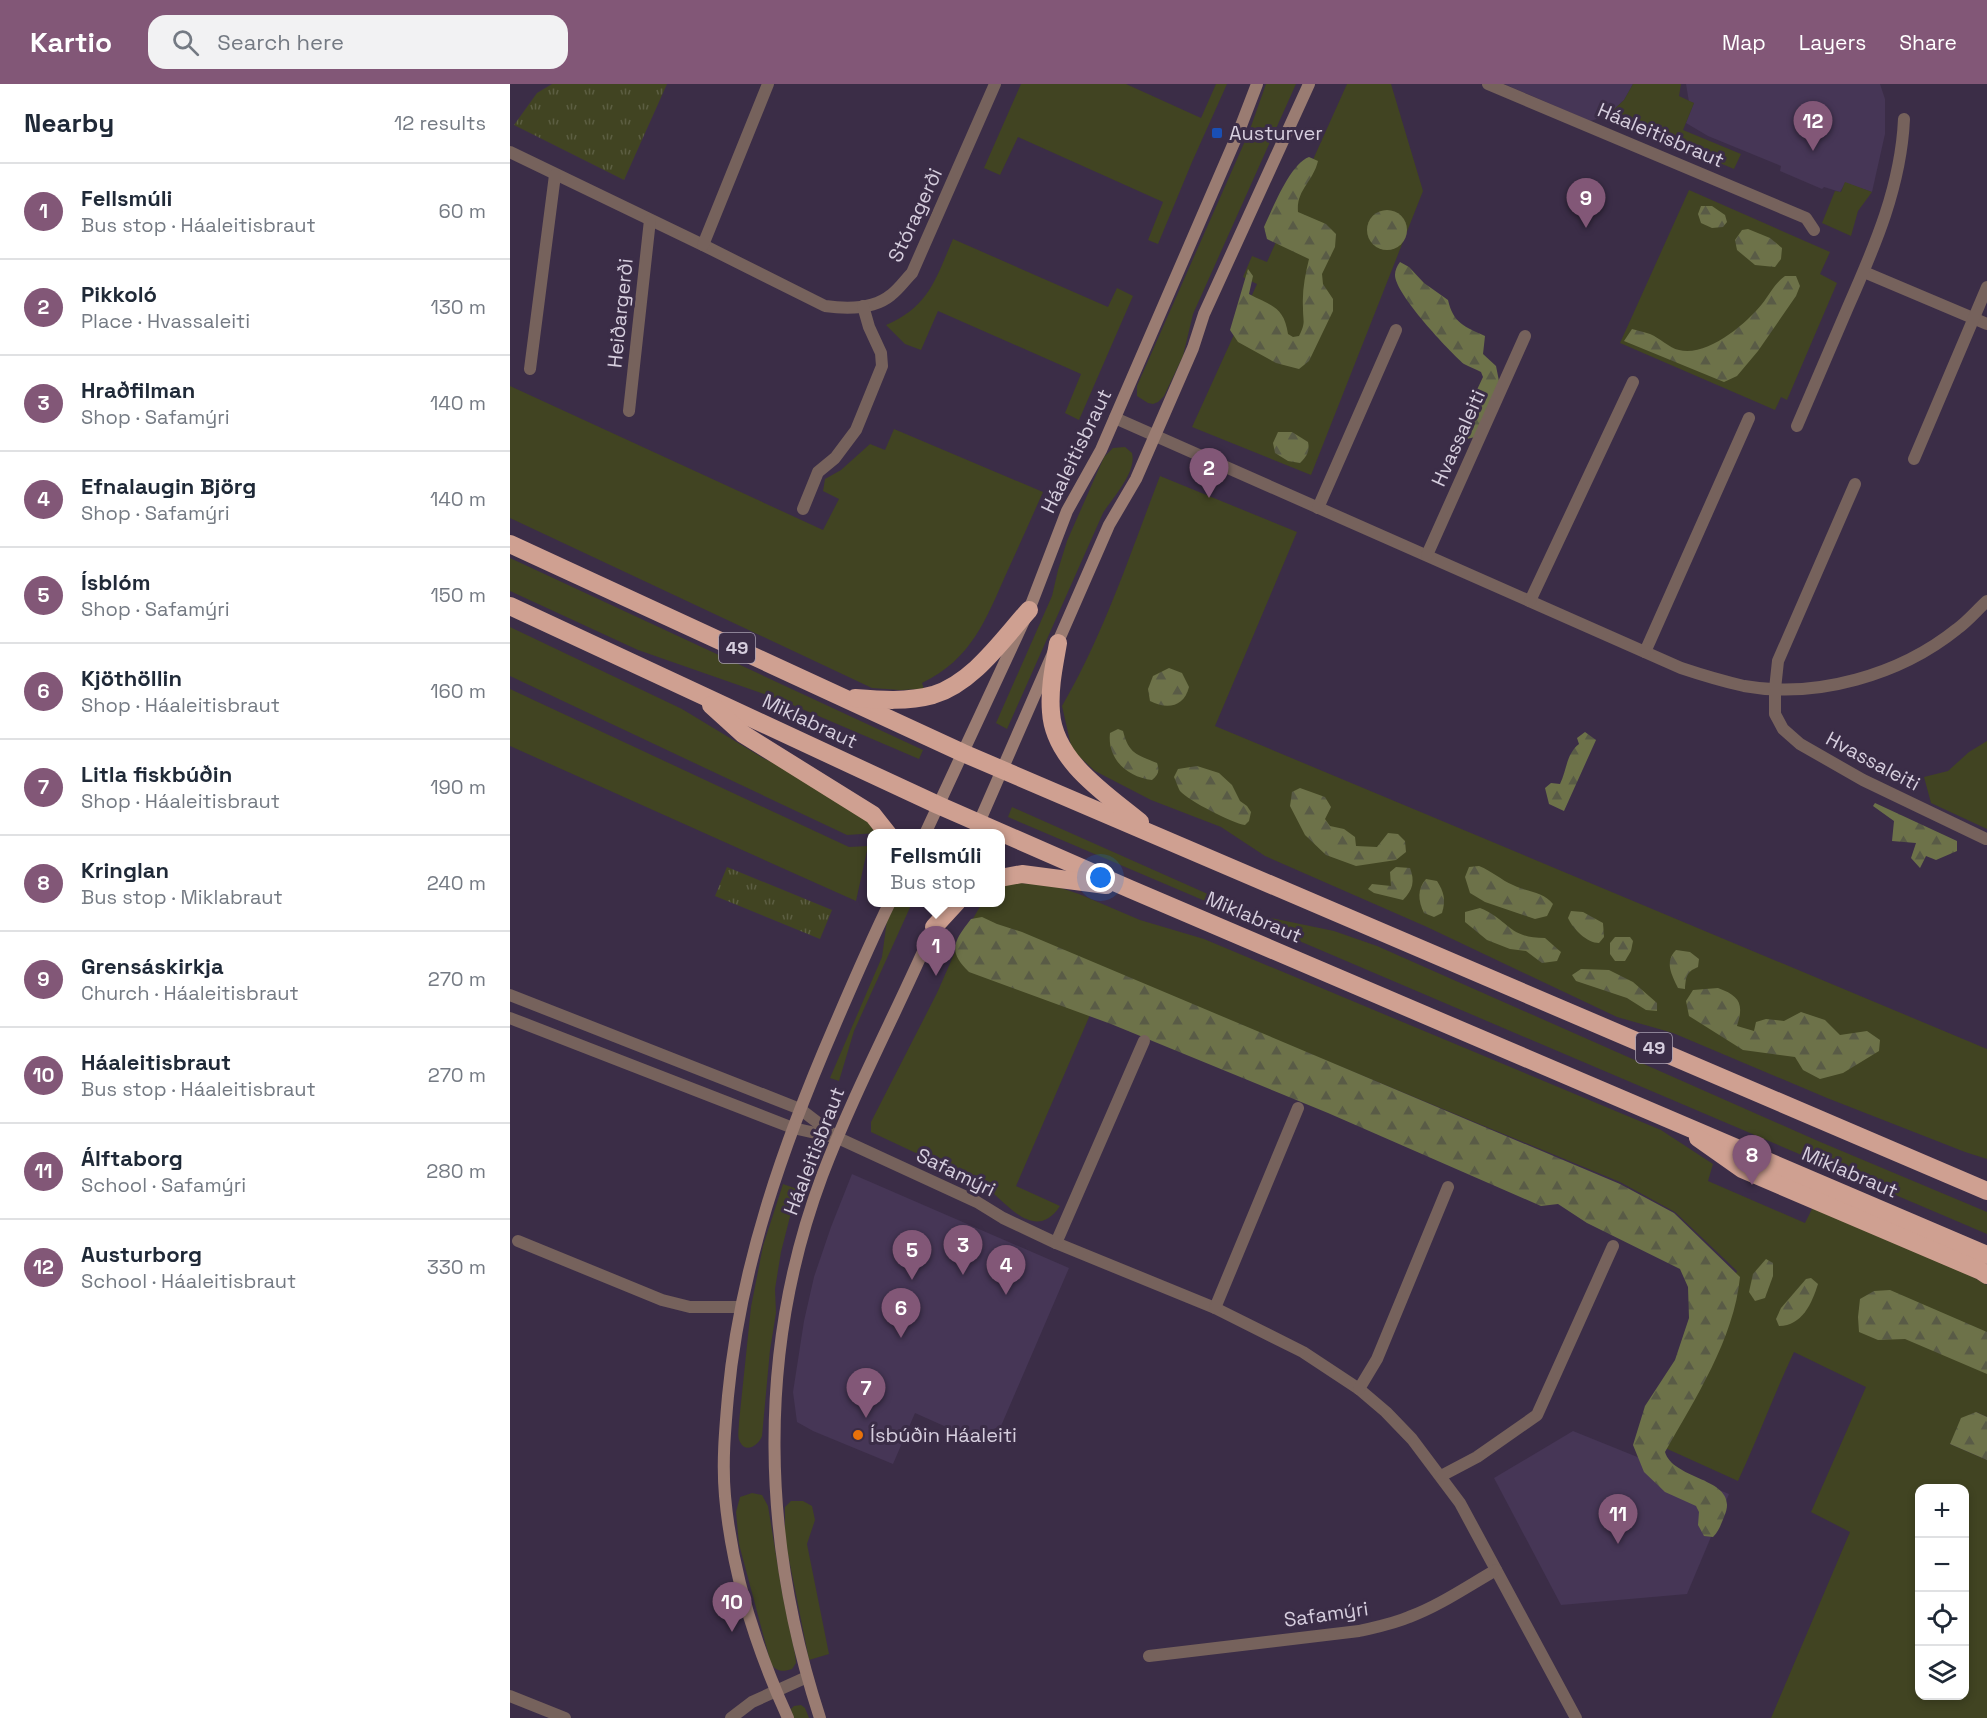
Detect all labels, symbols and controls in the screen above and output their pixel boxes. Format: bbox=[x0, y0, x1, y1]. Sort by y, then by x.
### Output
search box bbox=[148, 15, 568, 69]
text: Kartio bbox=[30, 24, 112, 60]
icon: search bbox=[169, 26, 202, 59]
text: Search here bbox=[217, 28, 344, 56]
text: Map bbox=[1722, 29, 1766, 56]
text: Layers bbox=[1799, 29, 1866, 56]
text: Share bbox=[1899, 29, 1957, 56]
street label: Háaleitisbraut bbox=[1594, 97, 1728, 173]
pin: 12 bbox=[1794, 101, 1832, 151]
text: Nearby bbox=[24, 106, 114, 140]
text: 12 results bbox=[394, 110, 486, 136]
place label: Austurver bbox=[1229, 120, 1323, 146]
marker: Austurver bbox=[1210, 126, 1224, 140]
street label: Stóragerði bbox=[882, 164, 948, 266]
pin: 9 bbox=[1566, 178, 1606, 228]
text: Fellsmúli bbox=[81, 184, 172, 212]
text: 1 bbox=[39, 198, 48, 224]
text: 60 m bbox=[439, 198, 486, 224]
text: Bus stop · Háaleitisbraut bbox=[81, 212, 316, 238]
street label: Heiðargerði bbox=[601, 257, 639, 369]
text: Pikkoló bbox=[81, 280, 157, 308]
text: 2 bbox=[38, 294, 49, 320]
text: 130 m bbox=[430, 294, 486, 320]
text: Place · Hvassaleiti bbox=[81, 308, 250, 334]
text: Hraðfilman bbox=[81, 376, 195, 404]
street label: Háaleitisbraut bbox=[1035, 385, 1117, 517]
street label: Hvassaleiti bbox=[1425, 386, 1491, 490]
text: 3 bbox=[37, 390, 50, 416]
text: 140 m bbox=[430, 390, 486, 416]
text: Shop · Safamýri bbox=[81, 404, 230, 430]
pin: 2 bbox=[1190, 448, 1228, 498]
text: Efnalaugin Björg bbox=[81, 472, 256, 500]
text: 4 bbox=[37, 486, 50, 512]
text: 140 m bbox=[430, 486, 486, 512]
text: Shop · Safamýri bbox=[81, 500, 230, 526]
text: Ísblóm bbox=[81, 568, 150, 596]
text: 5 bbox=[38, 582, 50, 608]
text: 150 m bbox=[431, 582, 486, 608]
text: Shop · Safamýri bbox=[81, 596, 230, 622]
road number: 49 bbox=[719, 633, 755, 663]
text: Kjöthöllin bbox=[81, 664, 182, 692]
text: 6 bbox=[37, 678, 50, 704]
text: 160 m bbox=[430, 678, 486, 704]
street label: Miklabraut bbox=[758, 688, 862, 754]
text: Shop · Háaleitisbraut bbox=[81, 692, 280, 718]
street label: Hvassaleiti bbox=[1821, 725, 1925, 797]
text: Litla fiskbúðin bbox=[81, 760, 232, 788]
text: 7 bbox=[38, 774, 49, 800]
text: 190 m bbox=[430, 774, 486, 800]
text: Shop · Háaleitisbraut bbox=[81, 788, 280, 814]
popup bbox=[867, 829, 1005, 907]
text: Fellsmúli bbox=[890, 841, 982, 869]
text: Kringlan bbox=[81, 856, 169, 884]
your location bbox=[1086, 863, 1115, 892]
text: Bus stop bbox=[890, 869, 976, 895]
text: 8 bbox=[38, 870, 50, 896]
text: 240 m bbox=[427, 870, 486, 896]
text: Bus stop · Miklabraut bbox=[81, 884, 283, 910]
street label: Miklabraut bbox=[1202, 885, 1306, 949]
pin: 1 bbox=[916, 926, 956, 976]
text: Grensáskirkja bbox=[81, 952, 224, 980]
text: 9 bbox=[37, 966, 50, 992]
text: 270 m bbox=[428, 966, 486, 992]
text: Church · Háaleitisbraut bbox=[81, 980, 299, 1006]
road number: 49 bbox=[1636, 1033, 1672, 1063]
text: Háaleitisbraut bbox=[81, 1048, 231, 1076]
text: 10 bbox=[33, 1062, 55, 1088]
text: 270 m bbox=[428, 1062, 486, 1088]
text: Bus stop · Háaleitisbraut bbox=[81, 1076, 316, 1102]
street label: Háaleitisbraut bbox=[778, 1083, 850, 1219]
pin: 8 bbox=[1732, 1136, 1772, 1185]
street label: Miklabraut bbox=[1798, 1140, 1902, 1204]
street label: Safamýri bbox=[912, 1142, 1000, 1202]
text: Álftaborg bbox=[81, 1144, 183, 1172]
text: 11 bbox=[34, 1158, 53, 1184]
text: 280 m bbox=[426, 1158, 486, 1184]
text: School · Safamýri bbox=[81, 1172, 246, 1198]
pin: 3 bbox=[944, 1226, 982, 1275]
pin: 5 bbox=[892, 1230, 932, 1280]
text: Austurborg bbox=[81, 1240, 202, 1268]
pin: 4 bbox=[986, 1246, 1026, 1295]
text: 12 bbox=[33, 1254, 54, 1280]
text: 330 m bbox=[427, 1254, 486, 1280]
text: School · Háaleitisbraut bbox=[81, 1268, 296, 1294]
pin: 6 bbox=[882, 1288, 920, 1338]
pin: 7 bbox=[846, 1368, 886, 1418]
place label: Ísbúðin Háaleiti bbox=[870, 1422, 1017, 1448]
marker: Ísbúðin Háaleiti bbox=[851, 1428, 865, 1442]
map controls bbox=[1915, 1484, 1969, 1700]
button: + bbox=[1915, 1484, 1969, 1538]
pin: 11 bbox=[1598, 1494, 1638, 1544]
button: − bbox=[1915, 1538, 1969, 1592]
pin: 10 bbox=[712, 1582, 752, 1632]
button: locate bbox=[1915, 1592, 1969, 1646]
street label: Safamýri bbox=[1282, 1595, 1370, 1633]
button: layers bbox=[1915, 1646, 1969, 1700]

